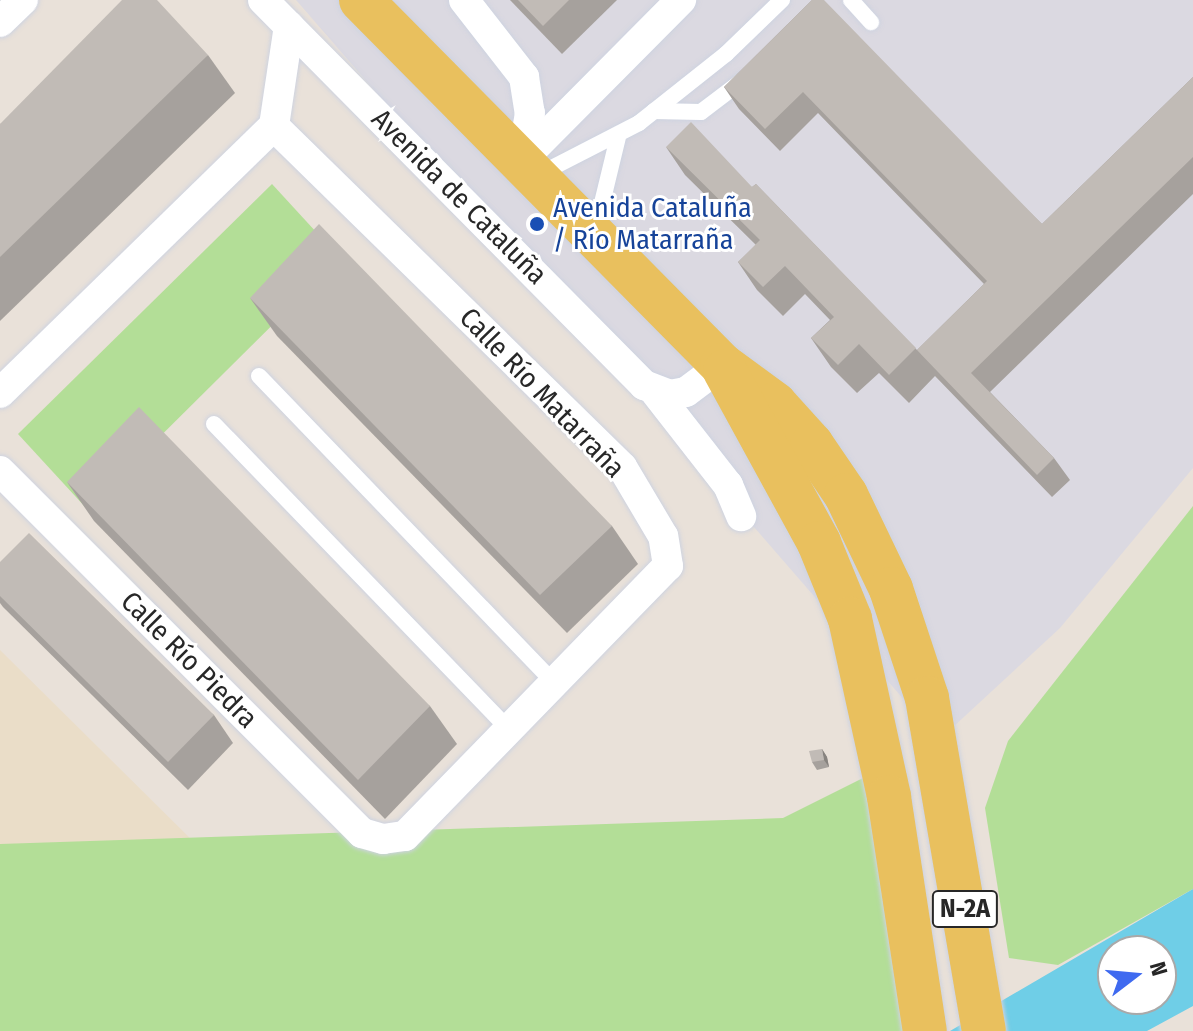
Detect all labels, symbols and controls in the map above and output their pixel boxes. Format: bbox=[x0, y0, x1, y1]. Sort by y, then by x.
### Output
street label: Avenida de Cataluña bbox=[364, 102, 554, 292]
place label: Avenida Cataluña / Río Matarraña bbox=[553, 191, 752, 257]
marker: Avenida Cataluña / Río Matarraña bbox=[528, 215, 546, 233]
street label: Calle Río Matarraña bbox=[452, 301, 632, 485]
street label: Calle Río Piedra bbox=[114, 585, 264, 735]
road number: N-2A bbox=[931, 887, 999, 931]
north arrow bbox=[1097, 935, 1177, 1015]
text: N bbox=[1144, 959, 1173, 979]

